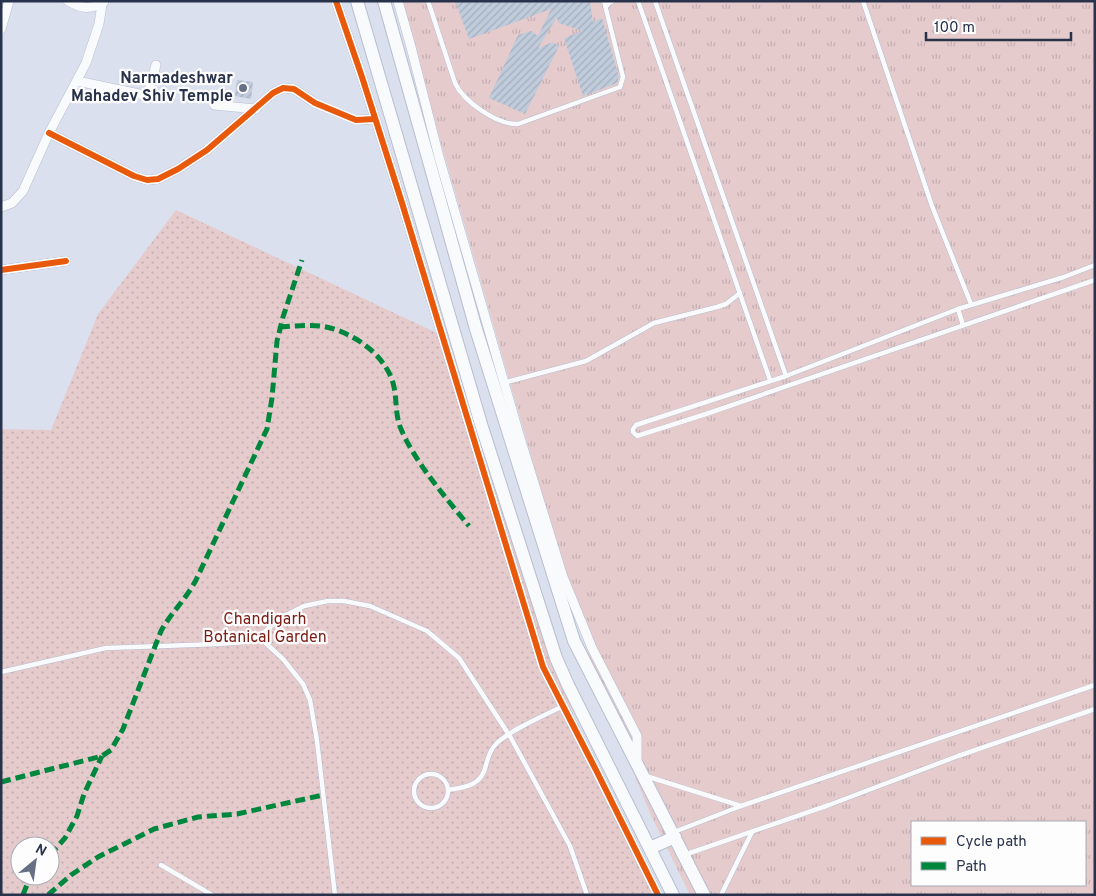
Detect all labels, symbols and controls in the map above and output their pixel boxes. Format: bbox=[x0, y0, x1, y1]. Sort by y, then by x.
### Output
scale bar bbox=[926, 10, 1071, 42]
text: 100 m bbox=[934, 19, 975, 38]
place label: Narmadeshwar Mahadev Shiv Temple bbox=[71, 69, 233, 107]
marker: Narmadeshwar Mahadev Shiv Temple bbox=[237, 82, 249, 94]
park label: Chandigarh Botanical Garden bbox=[203, 610, 327, 648]
legend bbox=[911, 821, 1086, 886]
text: Cycle path bbox=[956, 833, 1027, 852]
north arrow bbox=[10, 836, 60, 886]
text: N bbox=[32, 841, 49, 861]
text: Path bbox=[956, 858, 987, 877]

